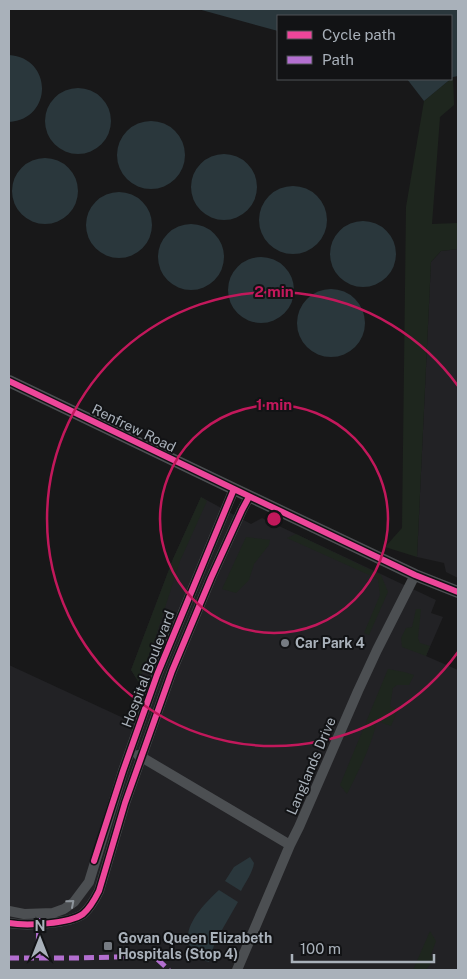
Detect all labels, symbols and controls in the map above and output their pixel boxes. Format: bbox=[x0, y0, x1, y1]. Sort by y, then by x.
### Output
legend bbox=[277, 15, 452, 80]
text: Cycle path bbox=[322, 26, 396, 43]
text: Path bbox=[322, 51, 354, 68]
text: 2 min bbox=[254, 283, 294, 300]
text: 1 min bbox=[256, 396, 292, 413]
street label: Renfrew Road bbox=[90, 401, 178, 455]
centre of rings bbox=[265, 510, 283, 528]
street label: Hospital Boulevard bbox=[118, 608, 178, 730]
place label: Car Park 4 bbox=[295, 635, 365, 651]
marker: Car Park 4 bbox=[279, 637, 291, 649]
street label: Langlands Drive bbox=[283, 715, 339, 817]
one-way arrow bbox=[66, 899, 75, 908]
north arrow bbox=[15, 914, 65, 964]
text: N bbox=[35, 918, 45, 934]
place label: Govan Queen Elizabeth Hospitals (Stop 4) bbox=[118, 930, 272, 962]
scale bar bbox=[292, 932, 434, 964]
marker: Govan Queen Elizabeth Hospitals (Stop 4) bbox=[102, 940, 114, 952]
text: 100 m bbox=[300, 940, 341, 957]

